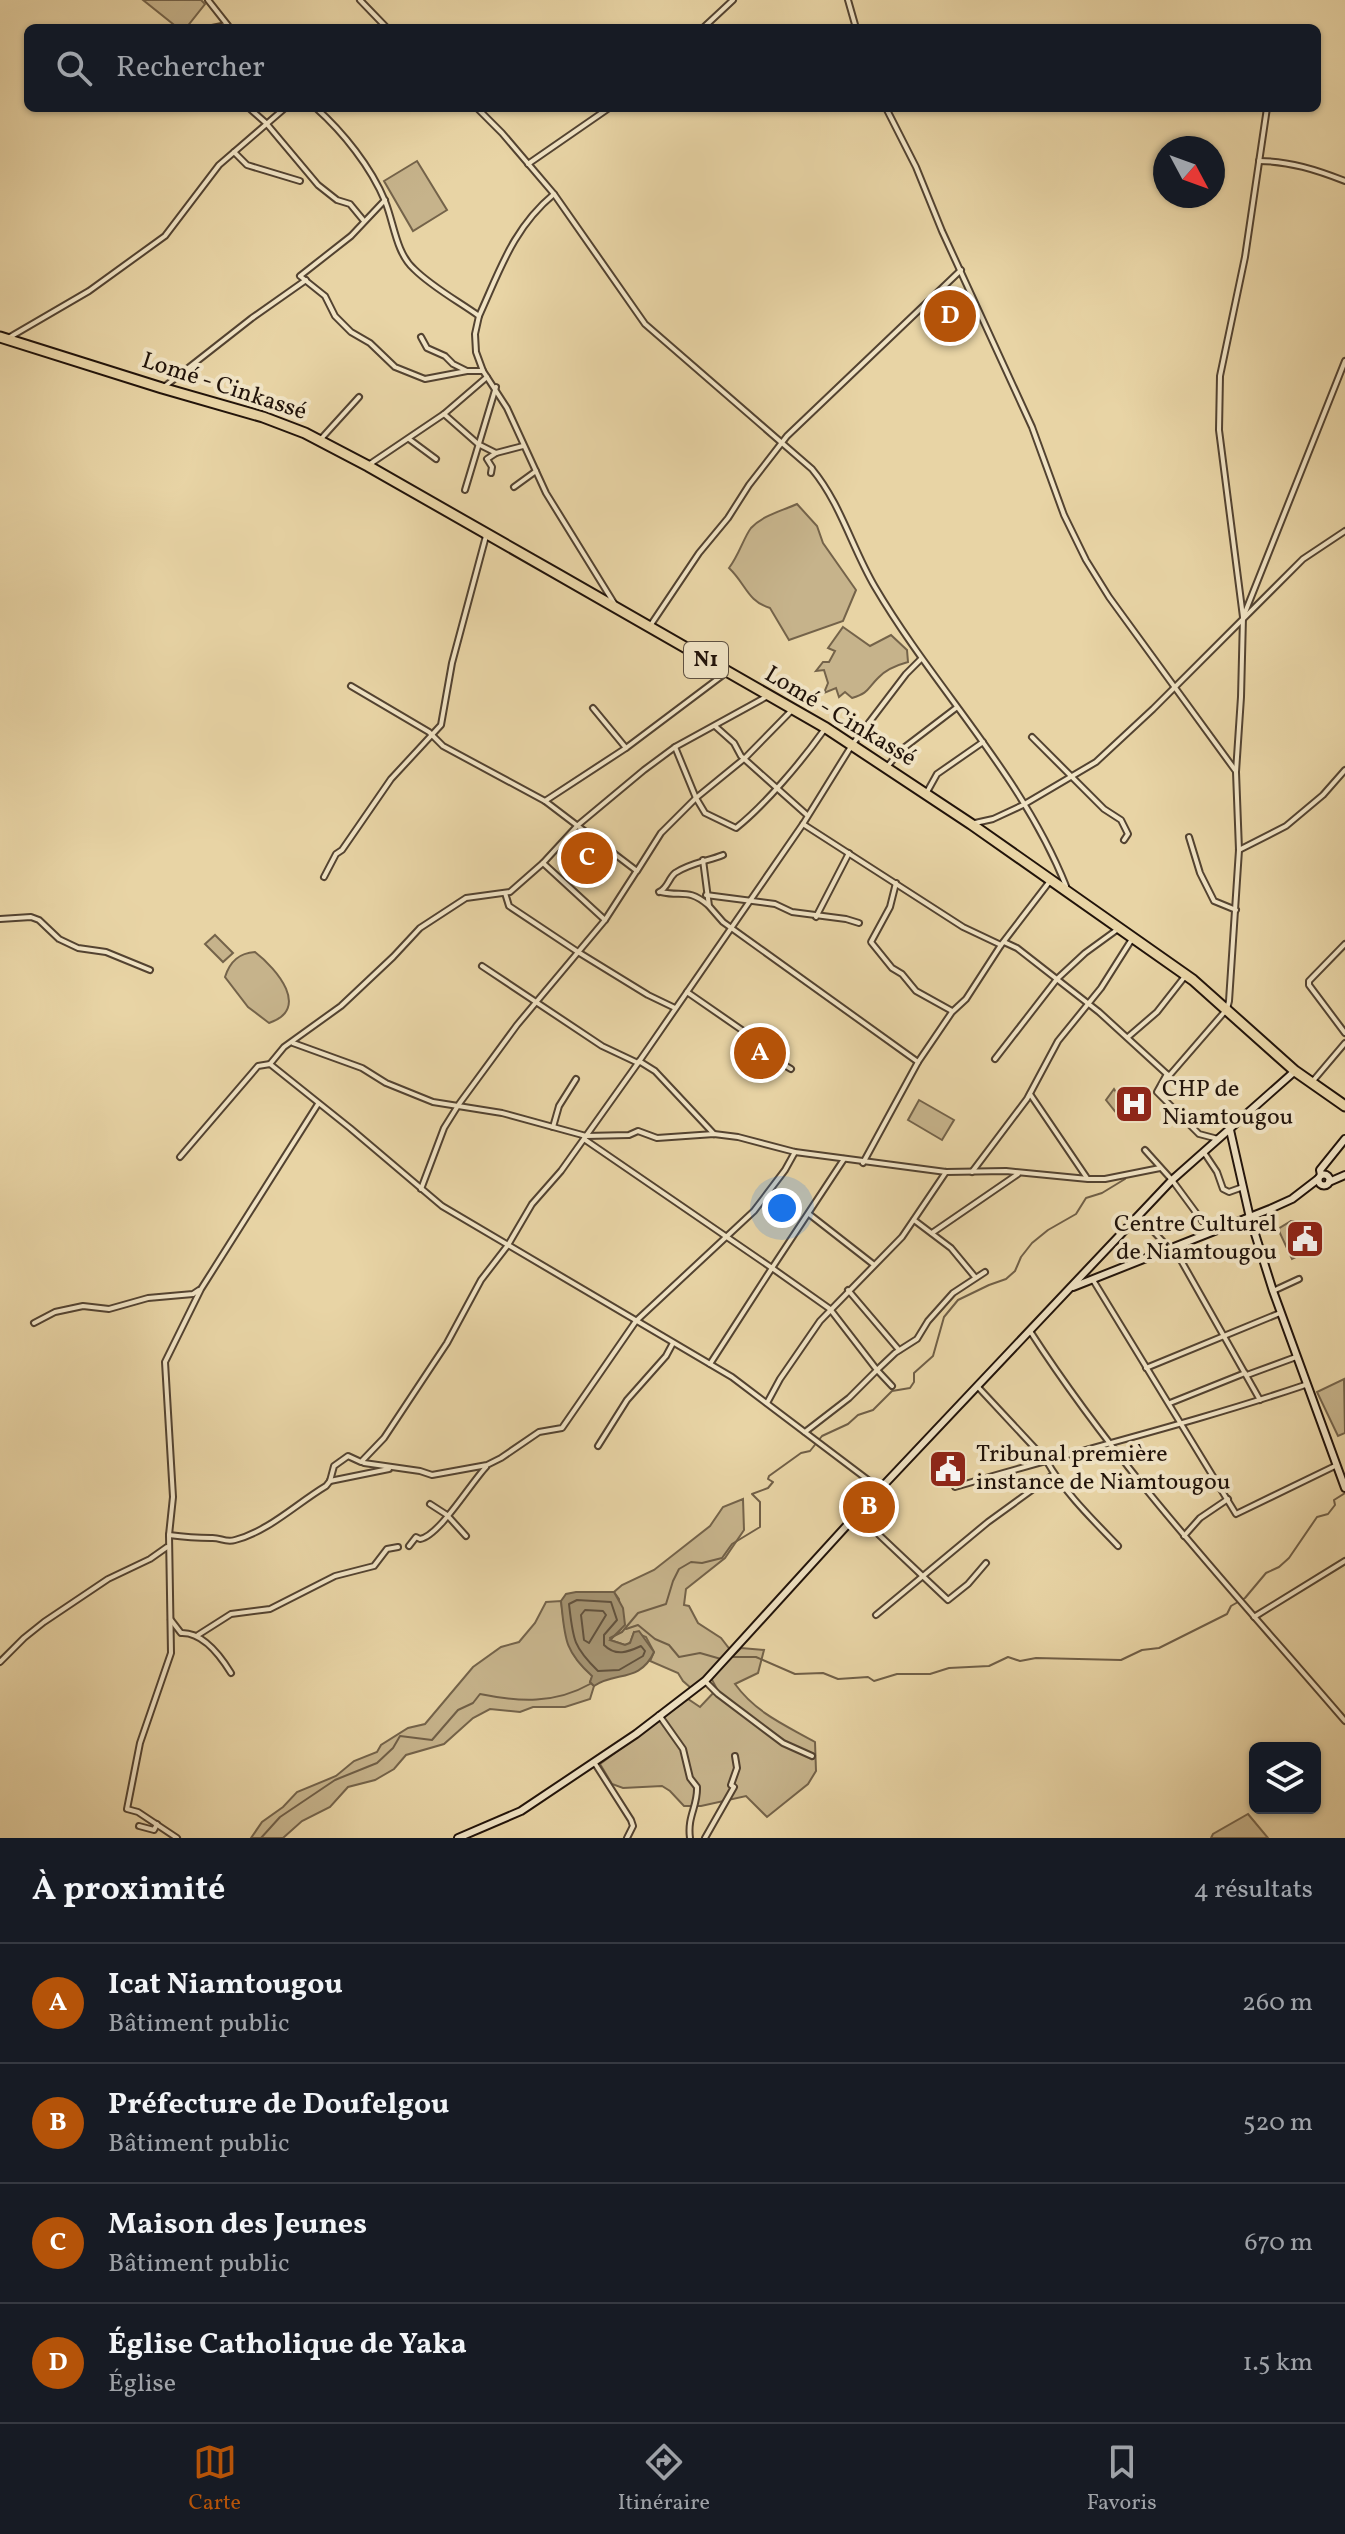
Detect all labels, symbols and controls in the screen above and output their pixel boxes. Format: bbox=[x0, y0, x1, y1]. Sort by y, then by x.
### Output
search box bbox=[24, 24, 1321, 112]
icon: search bbox=[52, 46, 96, 90]
text: Rechercher bbox=[116, 47, 265, 89]
north arrow bbox=[1153, 136, 1225, 208]
pin: D bbox=[924, 286, 976, 346]
street label: Lomé - Cinkassé bbox=[137, 344, 311, 430]
road number: N1 bbox=[684, 642, 728, 678]
street label: Lomé - Cinkassé bbox=[758, 658, 922, 776]
pin: C bbox=[561, 828, 613, 888]
pin: A bbox=[734, 1023, 786, 1083]
place label: CHP de Niamtougou bbox=[1162, 1073, 1293, 1135]
hospital icon: CHP de Niamtougou bbox=[1113, 1083, 1155, 1125]
your location bbox=[762, 1188, 802, 1228]
place label: Centre Culturel de Niamtougou bbox=[1114, 1208, 1277, 1270]
public building icon: Centre Culturel de Niamtougou bbox=[1284, 1218, 1326, 1260]
place label: Tribunal première instance de Niamtougou bbox=[976, 1438, 1230, 1500]
public building icon: Tribunal première instance de Niamtougou bbox=[927, 1448, 969, 1490]
pin: B bbox=[843, 1477, 895, 1537]
map controls bbox=[1249, 1742, 1321, 1814]
button: layers bbox=[1249, 1742, 1321, 1814]
text: À proximité bbox=[32, 1867, 225, 1914]
text: 4 résultats bbox=[1194, 1872, 1313, 1908]
text: Icat Niamtougou bbox=[108, 1964, 343, 2006]
text: A bbox=[49, 1985, 67, 2021]
text: 260 m bbox=[1242, 1985, 1313, 2021]
text: Bâtiment public bbox=[108, 2006, 290, 2042]
text: Préfecture de Doufelgou bbox=[108, 2084, 449, 2126]
text: B bbox=[49, 2105, 67, 2141]
text: 520 m bbox=[1243, 2105, 1313, 2141]
text: Bâtiment public bbox=[108, 2126, 290, 2162]
text: Maison des Jeunes bbox=[108, 2204, 367, 2246]
text: C bbox=[50, 2225, 66, 2261]
text: 670 m bbox=[1244, 2225, 1313, 2261]
text: Bâtiment public bbox=[108, 2246, 290, 2282]
text: Église Catholique de Yaka bbox=[108, 2324, 467, 2366]
text: D bbox=[48, 2345, 68, 2381]
text: 1.5 km bbox=[1242, 2345, 1313, 2381]
text: Église bbox=[108, 2366, 176, 2402]
tab: Carte bbox=[188, 2440, 241, 2519]
tab: Itinéraire bbox=[618, 2440, 710, 2519]
tab: Favoris bbox=[1087, 2440, 1157, 2519]

